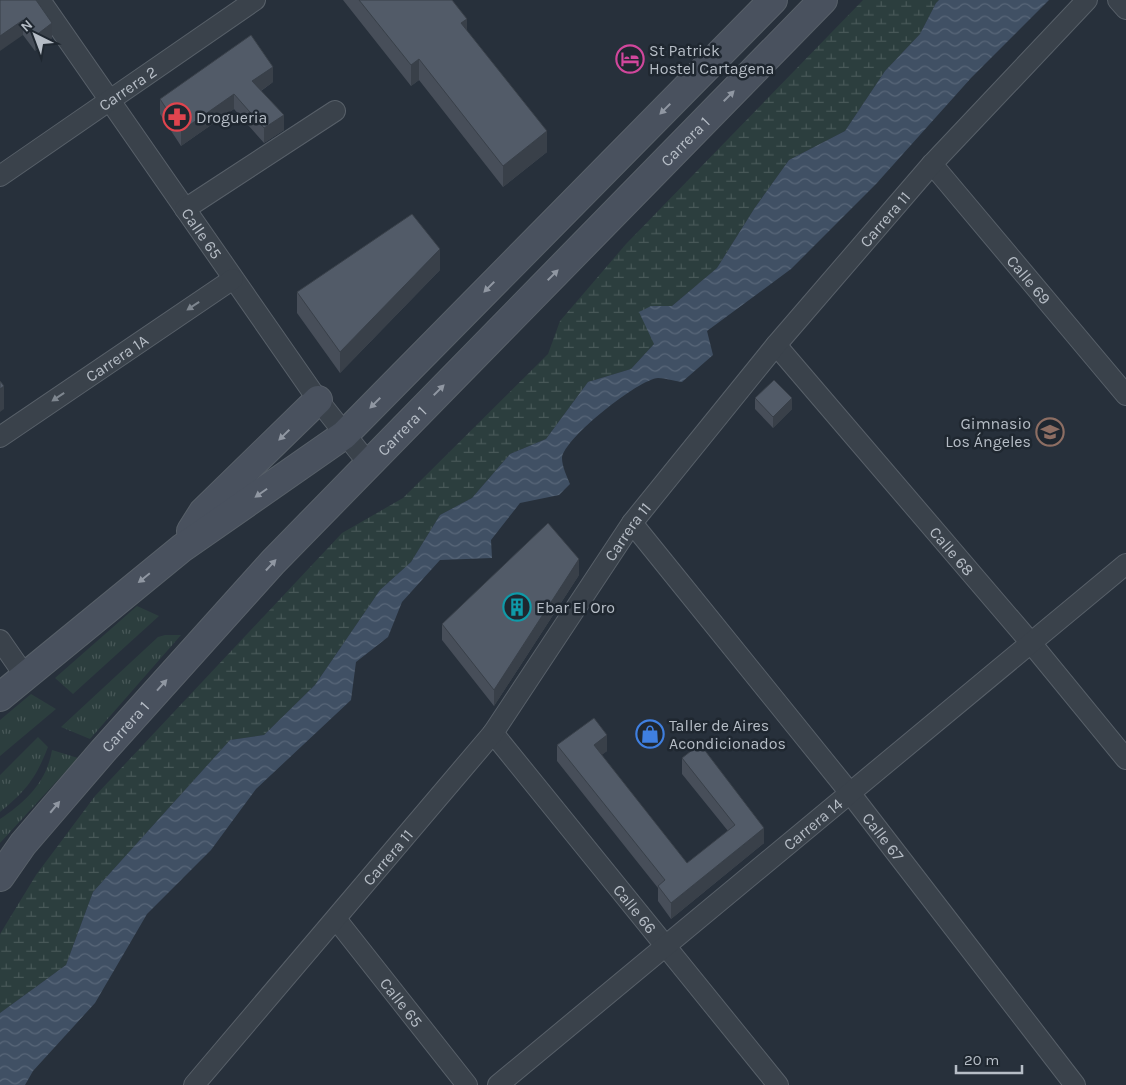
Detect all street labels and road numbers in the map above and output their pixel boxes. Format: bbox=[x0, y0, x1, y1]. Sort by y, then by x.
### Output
street label: Carrera 2 bbox=[95, 61, 160, 115]
street label: Carrera 1 bbox=[656, 112, 713, 170]
street label: Carrera 11 bbox=[855, 187, 914, 251]
street label: Calle 65 bbox=[178, 204, 226, 262]
street label: Calle 69 bbox=[1003, 251, 1055, 308]
street label: Carrera 1A bbox=[82, 330, 152, 386]
street label: Carrera 1 bbox=[373, 402, 430, 459]
street label: Carrera 11 bbox=[600, 498, 655, 564]
street label: Calle 68 bbox=[926, 522, 978, 579]
street label: Carrera 1 bbox=[97, 697, 153, 756]
street label: Carrera 14 bbox=[779, 794, 846, 854]
street label: Calle 67 bbox=[859, 808, 909, 865]
street label: Carrera 11 bbox=[358, 825, 417, 889]
street label: Calle 66 bbox=[610, 880, 661, 937]
street label: Calle 65 bbox=[376, 974, 427, 1031]

